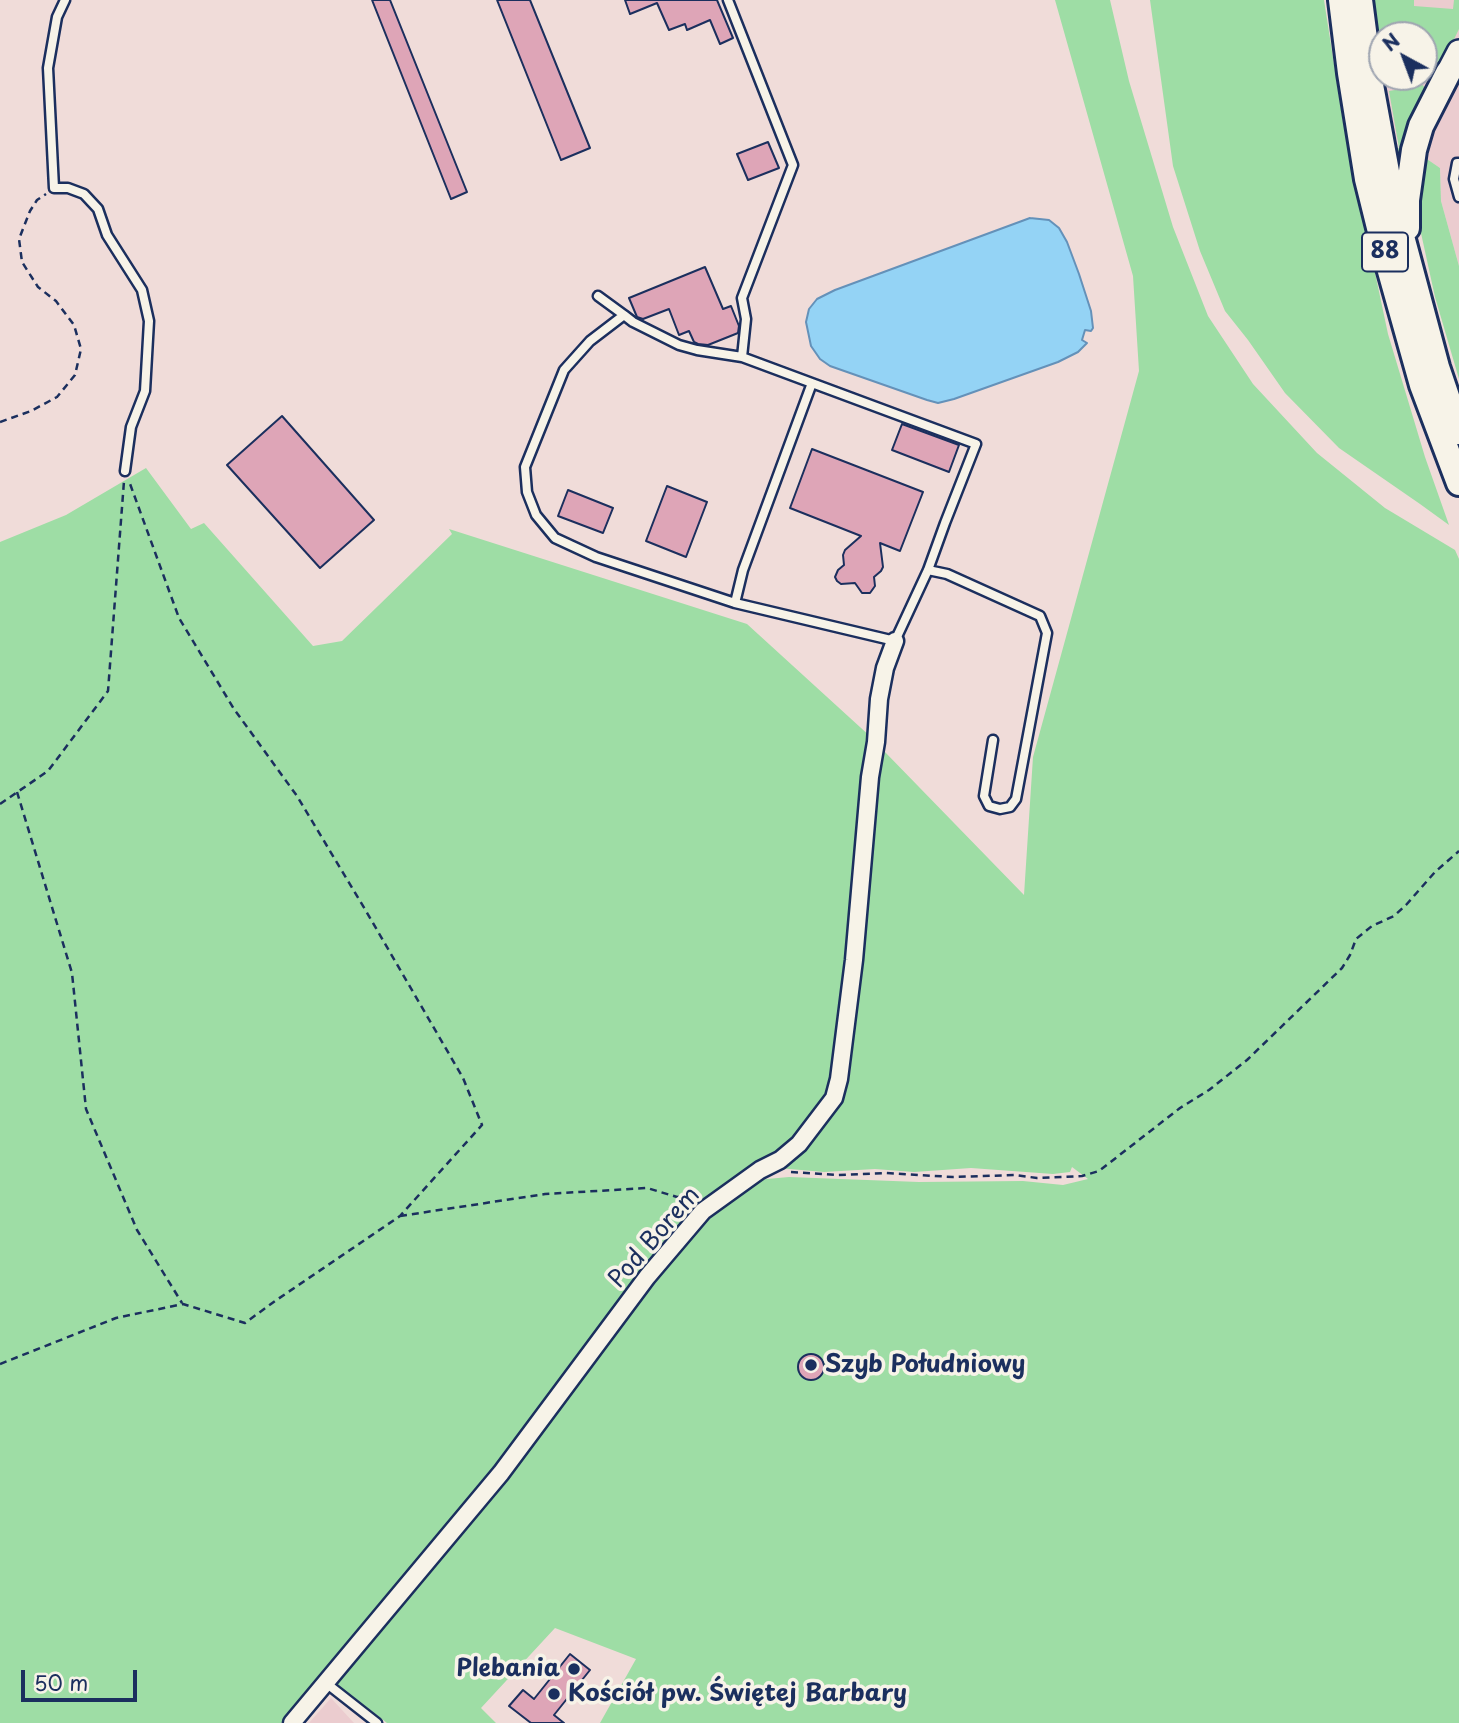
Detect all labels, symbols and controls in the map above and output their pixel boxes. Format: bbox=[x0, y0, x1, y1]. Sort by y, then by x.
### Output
north arrow bbox=[1368, 21, 1438, 91]
text: N bbox=[1376, 26, 1405, 57]
road number: 88 bbox=[1362, 232, 1408, 272]
street label: Pod Borem bbox=[603, 1182, 707, 1294]
place label: Szyb Południowy bbox=[825, 1351, 1025, 1379]
marker: Szyb Południowy bbox=[803, 1357, 819, 1373]
place label: Plebania bbox=[456, 1655, 560, 1683]
scale bar bbox=[24, 1656, 140, 1700]
marker: Plebania bbox=[566, 1661, 582, 1677]
text: 50 m bbox=[34, 1666, 88, 1698]
place label: Kościół pw. Świętej Barbary bbox=[568, 1680, 907, 1708]
marker: Kościół pw. Świętej Barbary bbox=[546, 1686, 562, 1702]

